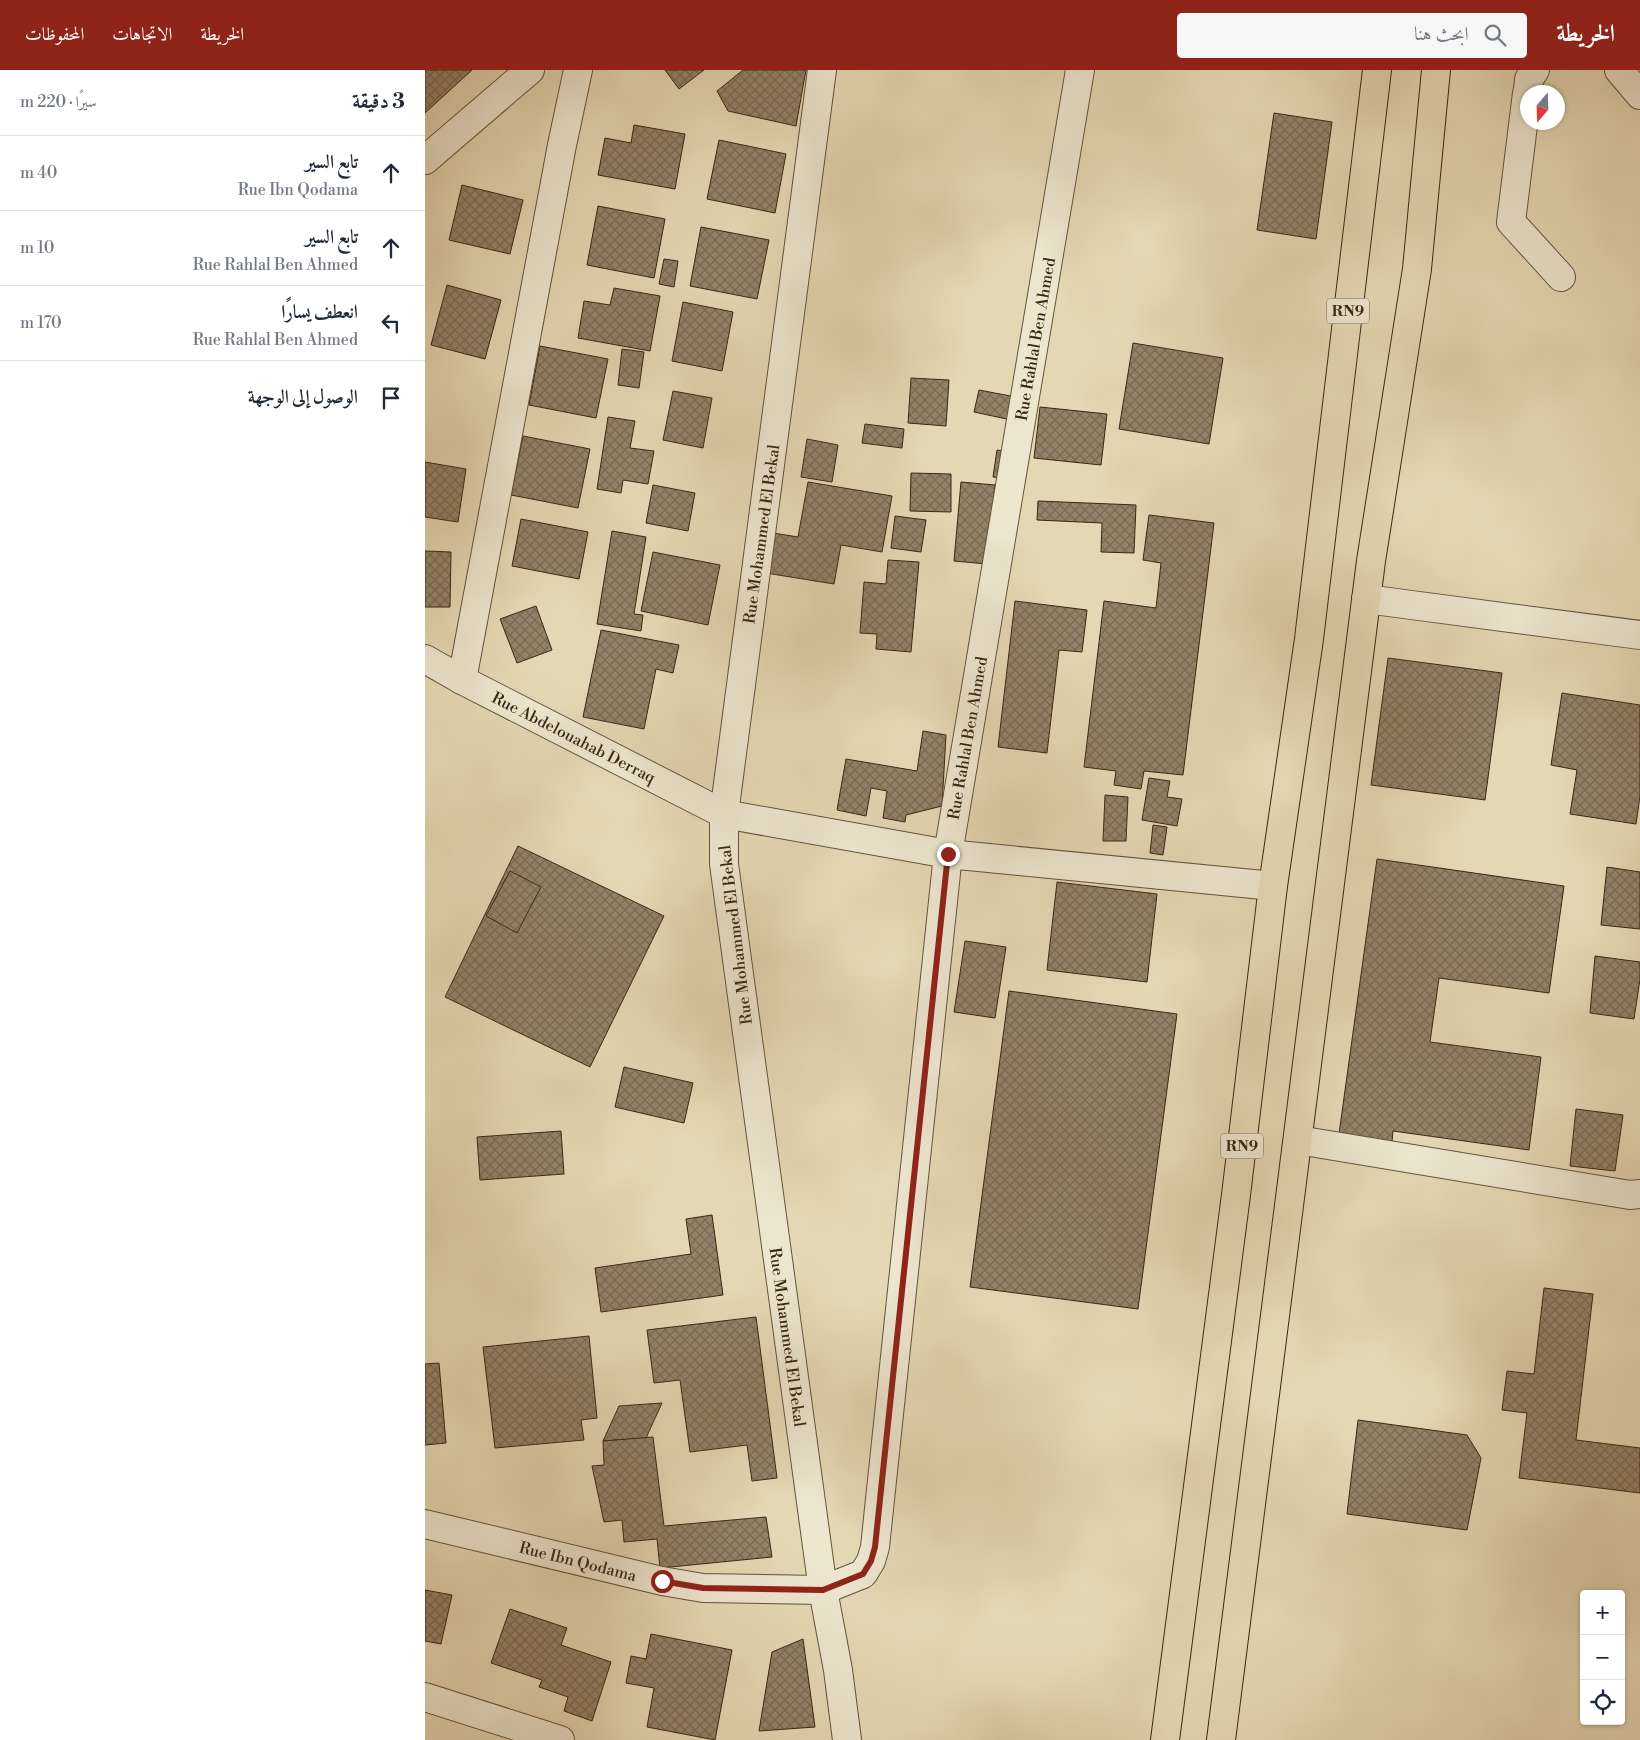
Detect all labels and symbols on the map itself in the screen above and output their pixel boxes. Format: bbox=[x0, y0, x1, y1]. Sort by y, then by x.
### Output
north arrow bbox=[1520, 85, 1565, 130]
street label: Rue Rahlal Ben Ahmed bbox=[1012, 256, 1060, 422]
road number: RN9 bbox=[1327, 298, 1369, 324]
street label: Rue Mohammed El Bekal bbox=[739, 443, 785, 625]
street label: Rue Rahlal Ben Ahmed bbox=[944, 655, 992, 821]
street label: Rue Abdelouahab Derraq bbox=[488, 688, 660, 788]
route end bbox=[937, 843, 960, 866]
street label: Rue Mohammed El Bekal bbox=[715, 844, 757, 1026]
road number: RN9 bbox=[1221, 1134, 1263, 1158]
street label: Rue Mohammed El Bekal bbox=[765, 1246, 810, 1428]
street label: Rue Ibn Qodama bbox=[517, 1538, 639, 1586]
route start bbox=[651, 1570, 674, 1593]

